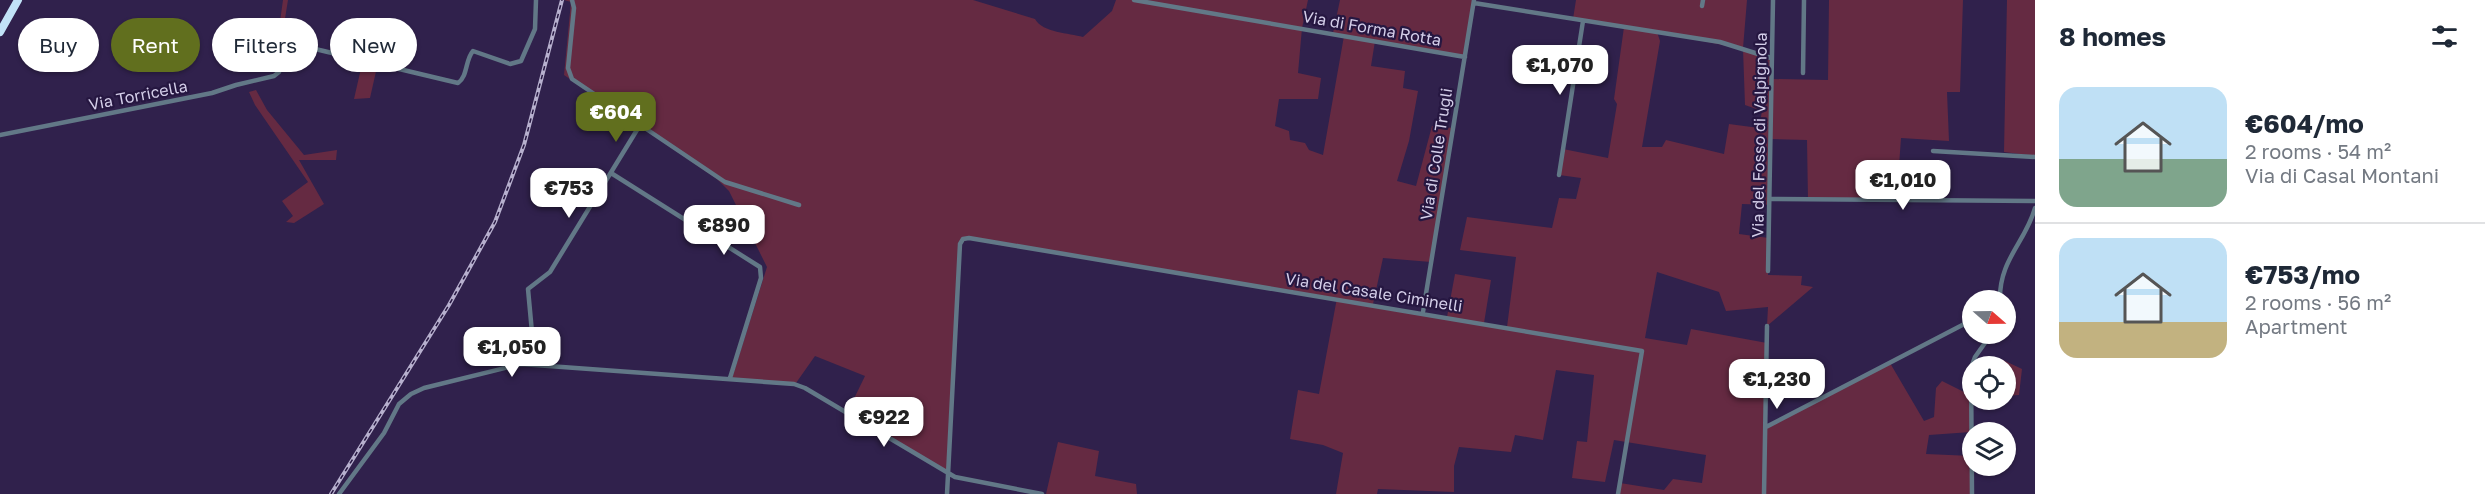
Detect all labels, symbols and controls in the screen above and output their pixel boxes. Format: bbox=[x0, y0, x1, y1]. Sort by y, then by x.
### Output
street label: Via di Forma Rotta bbox=[1301, 6, 1443, 50]
chip: Buy bbox=[18, 18, 99, 72]
chip: Rent bbox=[111, 18, 200, 72]
chip: Filters bbox=[212, 18, 318, 72]
chip: New bbox=[330, 18, 417, 72]
icon: filters bbox=[2428, 20, 2461, 53]
text: 8 homes bbox=[2059, 21, 2166, 52]
street label: Via del Fosso di Valpignola bbox=[1747, 32, 1771, 238]
pin: €1,070 bbox=[1511, 45, 1609, 96]
text: €1,070 bbox=[1526, 52, 1594, 76]
street label: Via Torricella bbox=[87, 76, 189, 114]
street label: Via di Colle Trugli bbox=[1416, 86, 1456, 222]
pin: €604 bbox=[580, 92, 652, 143]
text: €604 bbox=[590, 99, 642, 123]
text: €604/mo bbox=[2245, 108, 2364, 139]
icon: home bbox=[2107, 111, 2179, 183]
text: 2 rooms · 54 m² bbox=[2245, 139, 2391, 163]
pin: €1,010 bbox=[1854, 160, 1952, 211]
text: Via di Casal Montani bbox=[2245, 163, 2439, 187]
text: €1,010 bbox=[1869, 167, 1937, 191]
pin: €753 bbox=[533, 168, 605, 219]
text: €753 bbox=[544, 175, 594, 199]
pin: €890 bbox=[688, 205, 760, 256]
text: €890 bbox=[698, 212, 750, 236]
text: €753/mo bbox=[2245, 259, 2360, 290]
icon: home bbox=[2107, 262, 2179, 334]
street label: Via del Casale Ciminelli bbox=[1284, 268, 1464, 316]
north arrow bbox=[1962, 290, 2016, 344]
map controls bbox=[1962, 290, 2016, 476]
text: 2 rooms · 56 m² bbox=[2245, 290, 2391, 314]
text: Apartment bbox=[2245, 314, 2348, 338]
pin: €1,050 bbox=[463, 327, 561, 378]
text: €1,050 bbox=[478, 334, 547, 358]
button: locate bbox=[1962, 356, 2016, 410]
pin: €1,230 bbox=[1728, 359, 1826, 410]
text: €1,230 bbox=[1743, 366, 1811, 390]
pin: €922 bbox=[848, 397, 920, 448]
text: €922 bbox=[858, 404, 910, 428]
button: layers bbox=[1962, 422, 2016, 476]

